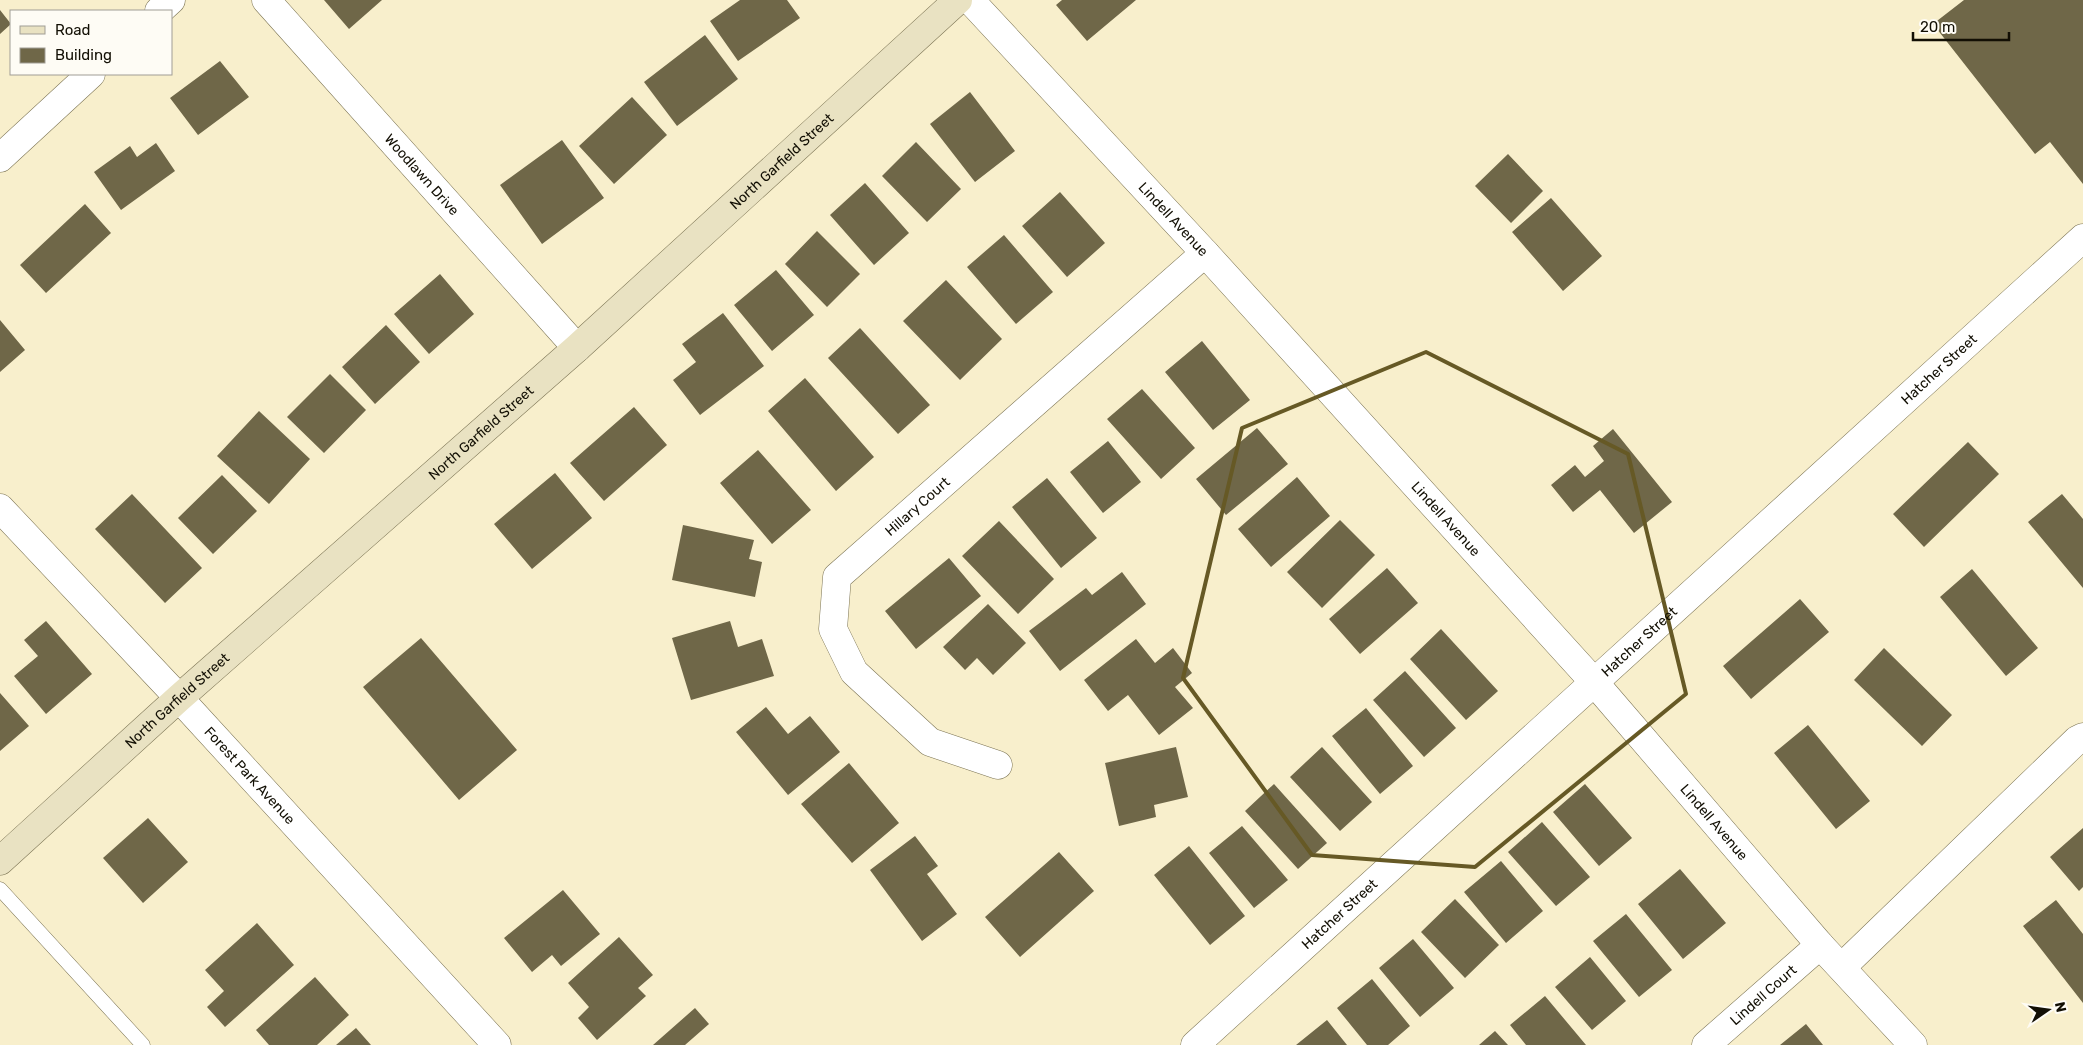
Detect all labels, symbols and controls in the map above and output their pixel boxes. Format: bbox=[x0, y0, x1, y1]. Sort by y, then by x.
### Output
legend bbox=[10, 10, 172, 75]
scale bar bbox=[1913, 10, 2009, 42]
text: 20 m bbox=[1920, 18, 1955, 36]
text: Road bbox=[55, 21, 91, 39]
text: Building bbox=[55, 46, 112, 64]
street label: North Garfield Street bbox=[726, 110, 838, 213]
street label: Woodlawn Drive bbox=[381, 131, 462, 219]
street label: Lindell Avenue bbox=[1135, 179, 1212, 260]
street label: Hatcher Street bbox=[1898, 330, 1981, 408]
street label: North Garfield Street bbox=[425, 382, 538, 484]
street label: Hillary Court bbox=[882, 473, 954, 540]
street label: Lindell Avenue bbox=[1407, 478, 1484, 560]
street label: Hatcher Street bbox=[1598, 603, 1681, 680]
street label: North Garfield Street bbox=[122, 649, 233, 752]
street label: Forest Park Avenue bbox=[201, 723, 299, 828]
street label: Lindell Avenue bbox=[1677, 781, 1751, 864]
street label: Hatcher Street bbox=[1298, 875, 1381, 953]
street label: Lindell Court bbox=[1727, 961, 1801, 1029]
north arrow bbox=[2023, 985, 2073, 1035]
text: N bbox=[2051, 1000, 2070, 1014]

